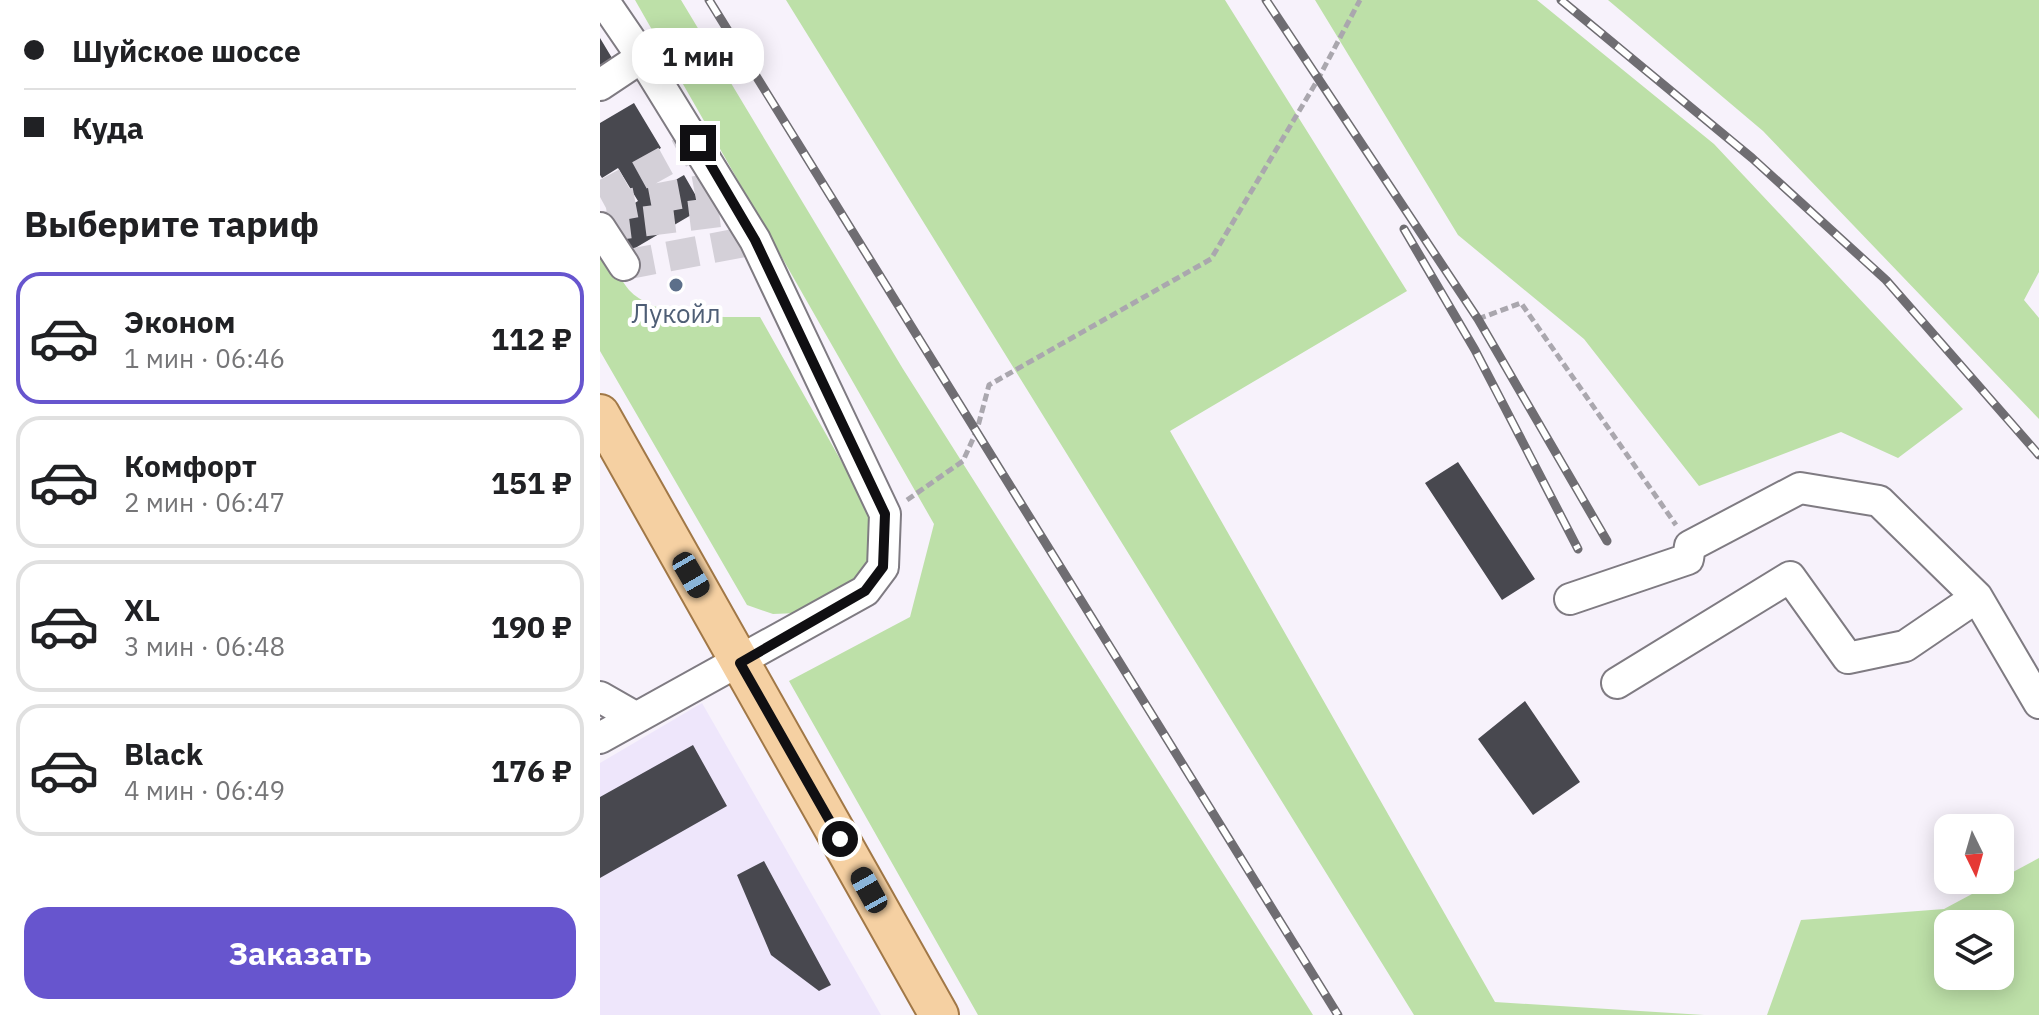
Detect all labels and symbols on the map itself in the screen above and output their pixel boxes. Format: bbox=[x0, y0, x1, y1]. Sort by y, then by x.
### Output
callout: 1 мин bbox=[632, 27, 764, 83]
route end bbox=[680, 125, 716, 161]
marker: Лукойл bbox=[667, 276, 685, 294]
place label: Лукойл bbox=[631, 296, 721, 330]
car bbox=[669, 548, 713, 602]
north arrow bbox=[1934, 814, 2014, 894]
route start bbox=[822, 821, 858, 857]
car bbox=[847, 863, 891, 917]

